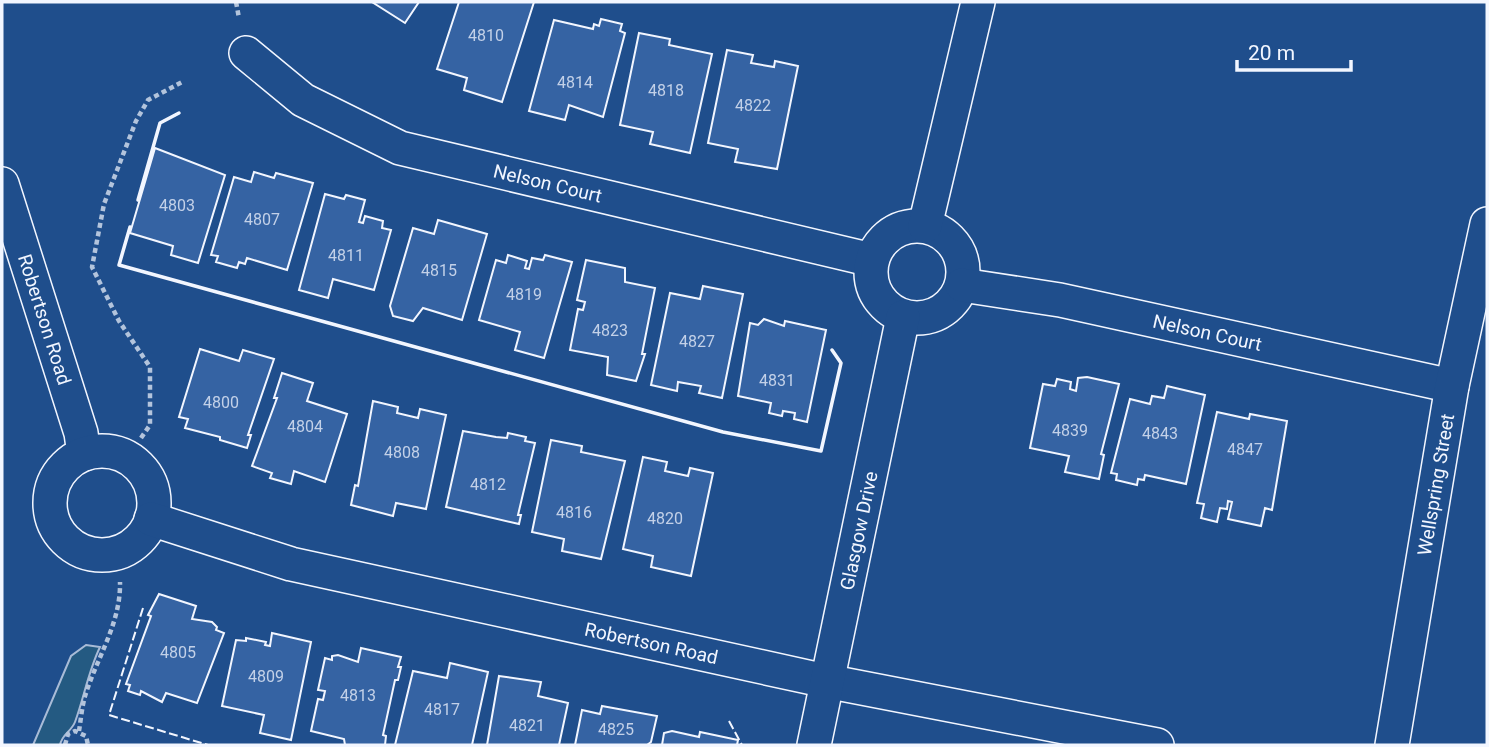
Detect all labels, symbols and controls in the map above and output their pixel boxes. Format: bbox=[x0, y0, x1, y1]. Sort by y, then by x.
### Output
house number: 4810 bbox=[468, 26, 504, 45]
scale bar bbox=[1237, 28, 1351, 72]
text: 20 m bbox=[1248, 41, 1295, 65]
house number: 4814 bbox=[557, 73, 593, 92]
house number: 4818 bbox=[648, 81, 684, 100]
house number: 4822 bbox=[735, 96, 771, 115]
street label: Nelson Court bbox=[491, 159, 604, 207]
house number: 4803 bbox=[159, 196, 195, 215]
house number: 4807 bbox=[244, 210, 280, 229]
house number: 4811 bbox=[328, 246, 364, 265]
street label: Robertson Road bbox=[13, 251, 76, 388]
house number: 4815 bbox=[421, 261, 457, 280]
house number: 4819 bbox=[506, 285, 542, 304]
street label: Nelson Court bbox=[1151, 309, 1264, 355]
house number: 4823 bbox=[592, 321, 628, 340]
house number: 4827 bbox=[679, 332, 715, 351]
house number: 4831 bbox=[759, 371, 795, 390]
house number: 4800 bbox=[203, 393, 239, 412]
street label: Wellspring Street bbox=[1412, 412, 1459, 557]
house number: 4804 bbox=[287, 417, 323, 436]
house number: 4839 bbox=[1052, 421, 1088, 440]
house number: 4843 bbox=[1142, 424, 1178, 443]
house number: 4847 bbox=[1227, 440, 1263, 459]
house number: 4808 bbox=[384, 443, 420, 462]
street label: Glasgow Drive bbox=[835, 469, 882, 592]
house number: 4812 bbox=[470, 475, 506, 494]
house number: 4816 bbox=[556, 503, 592, 522]
house number: 4820 bbox=[647, 509, 683, 528]
street label: Robertson Road bbox=[583, 617, 720, 669]
house number: 4805 bbox=[160, 643, 196, 662]
house number: 4809 bbox=[248, 667, 284, 686]
house number: 4813 bbox=[340, 686, 376, 705]
house number: 4817 bbox=[424, 700, 460, 719]
house number: 4821 bbox=[509, 716, 545, 735]
house number: 4825 bbox=[598, 720, 634, 739]

